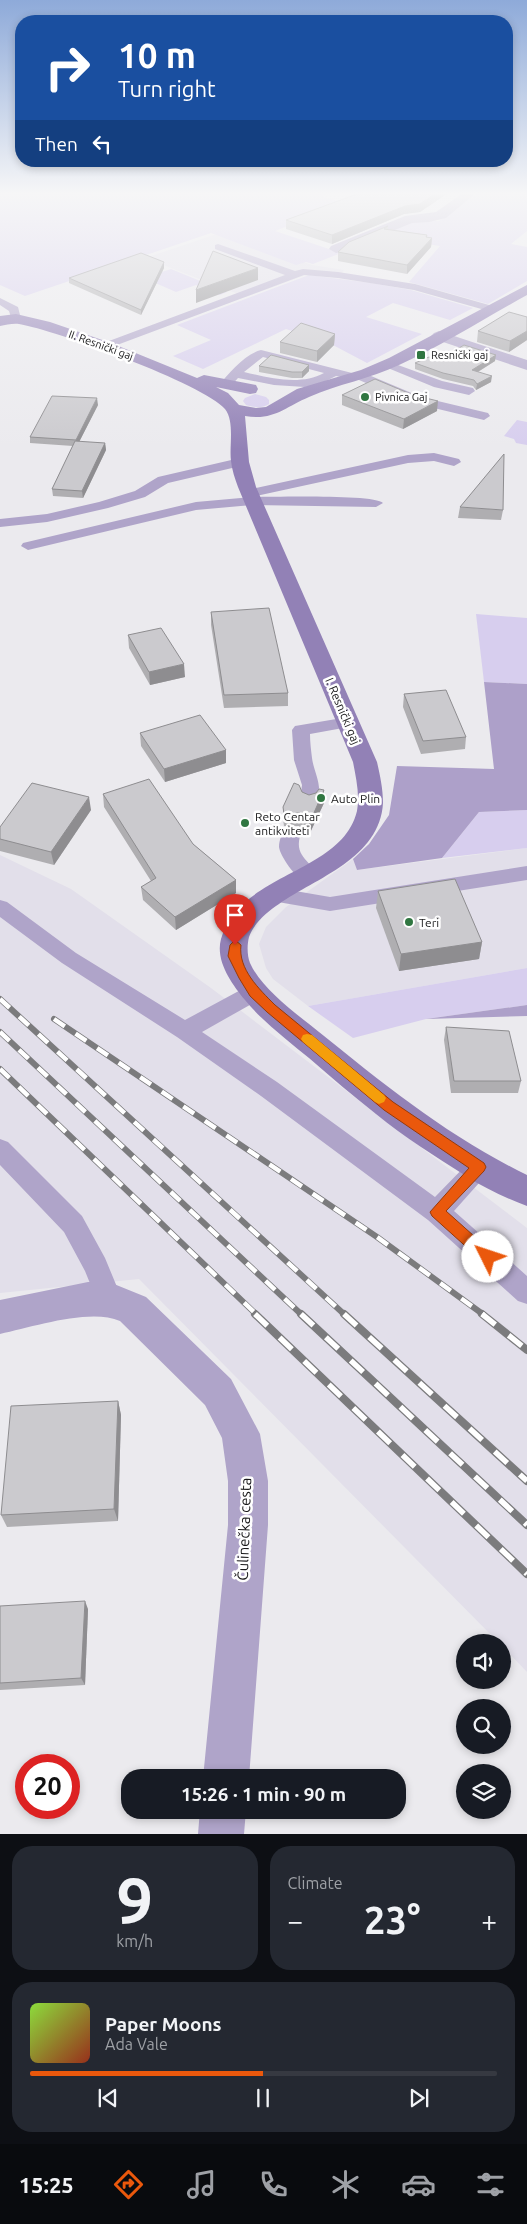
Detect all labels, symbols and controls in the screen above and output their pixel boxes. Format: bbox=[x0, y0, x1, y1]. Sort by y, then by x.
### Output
icon: right bbox=[35, 35, 100, 100]
text: 10 m bbox=[118, 35, 196, 75]
text: Turn right bbox=[118, 76, 216, 101]
icon: left bbox=[88, 130, 116, 158]
text: Then bbox=[35, 133, 78, 155]
street label: II. Resnički gaj bbox=[67, 328, 135, 362]
marker: Resnički gaj bbox=[415, 349, 427, 361]
place label: Resnički gaj bbox=[431, 349, 488, 361]
marker: Pivnica Gaj bbox=[359, 391, 371, 403]
place label: Pivnica Gaj bbox=[375, 391, 427, 403]
street label: I. Resnički gaj bbox=[323, 676, 363, 746]
marker: Auto Plin bbox=[315, 792, 327, 804]
place label: Auto Plin bbox=[331, 792, 380, 805]
place label: Reto Centar antikviteti bbox=[255, 810, 320, 837]
marker: Reto Centar antikviteti bbox=[239, 817, 251, 829]
pin bbox=[214, 894, 256, 945]
icon: arrive bbox=[221, 901, 249, 929]
marker: Teri bbox=[403, 916, 415, 928]
place label: Teri bbox=[419, 916, 439, 929]
position arrow bbox=[461, 1230, 513, 1282]
street label: Čulinečka cesta bbox=[234, 1477, 254, 1581]
map controls bbox=[456, 1634, 511, 1819]
button: sound bbox=[456, 1634, 511, 1689]
button: search bbox=[456, 1699, 511, 1754]
speed limit sign: 20 bbox=[15, 1754, 80, 1819]
button: layers bbox=[456, 1764, 511, 1819]
text: 15:26 · 1 min · 90 m bbox=[181, 1783, 346, 1805]
text: 9 bbox=[116, 1863, 153, 1936]
text: Climate bbox=[288, 1874, 343, 1892]
text: 23° bbox=[364, 1899, 420, 1941]
text: − bbox=[288, 1905, 303, 1936]
text: + bbox=[481, 1905, 497, 1936]
text: km/h bbox=[116, 1932, 153, 1950]
text: Paper Moons bbox=[105, 2013, 222, 2035]
text: Ada Vale bbox=[105, 2035, 168, 2053]
icon: previous bbox=[94, 2084, 122, 2112]
icon: pause bbox=[249, 2084, 277, 2112]
icon: next bbox=[405, 2084, 433, 2112]
icon: directions bbox=[111, 2167, 146, 2202]
icon: music bbox=[184, 2167, 219, 2202]
icon: phone bbox=[256, 2167, 291, 2202]
icon: climate bbox=[328, 2167, 363, 2202]
icon: car bbox=[401, 2167, 436, 2202]
icon: filters bbox=[473, 2167, 508, 2202]
text: 15:25 bbox=[19, 2172, 74, 2197]

